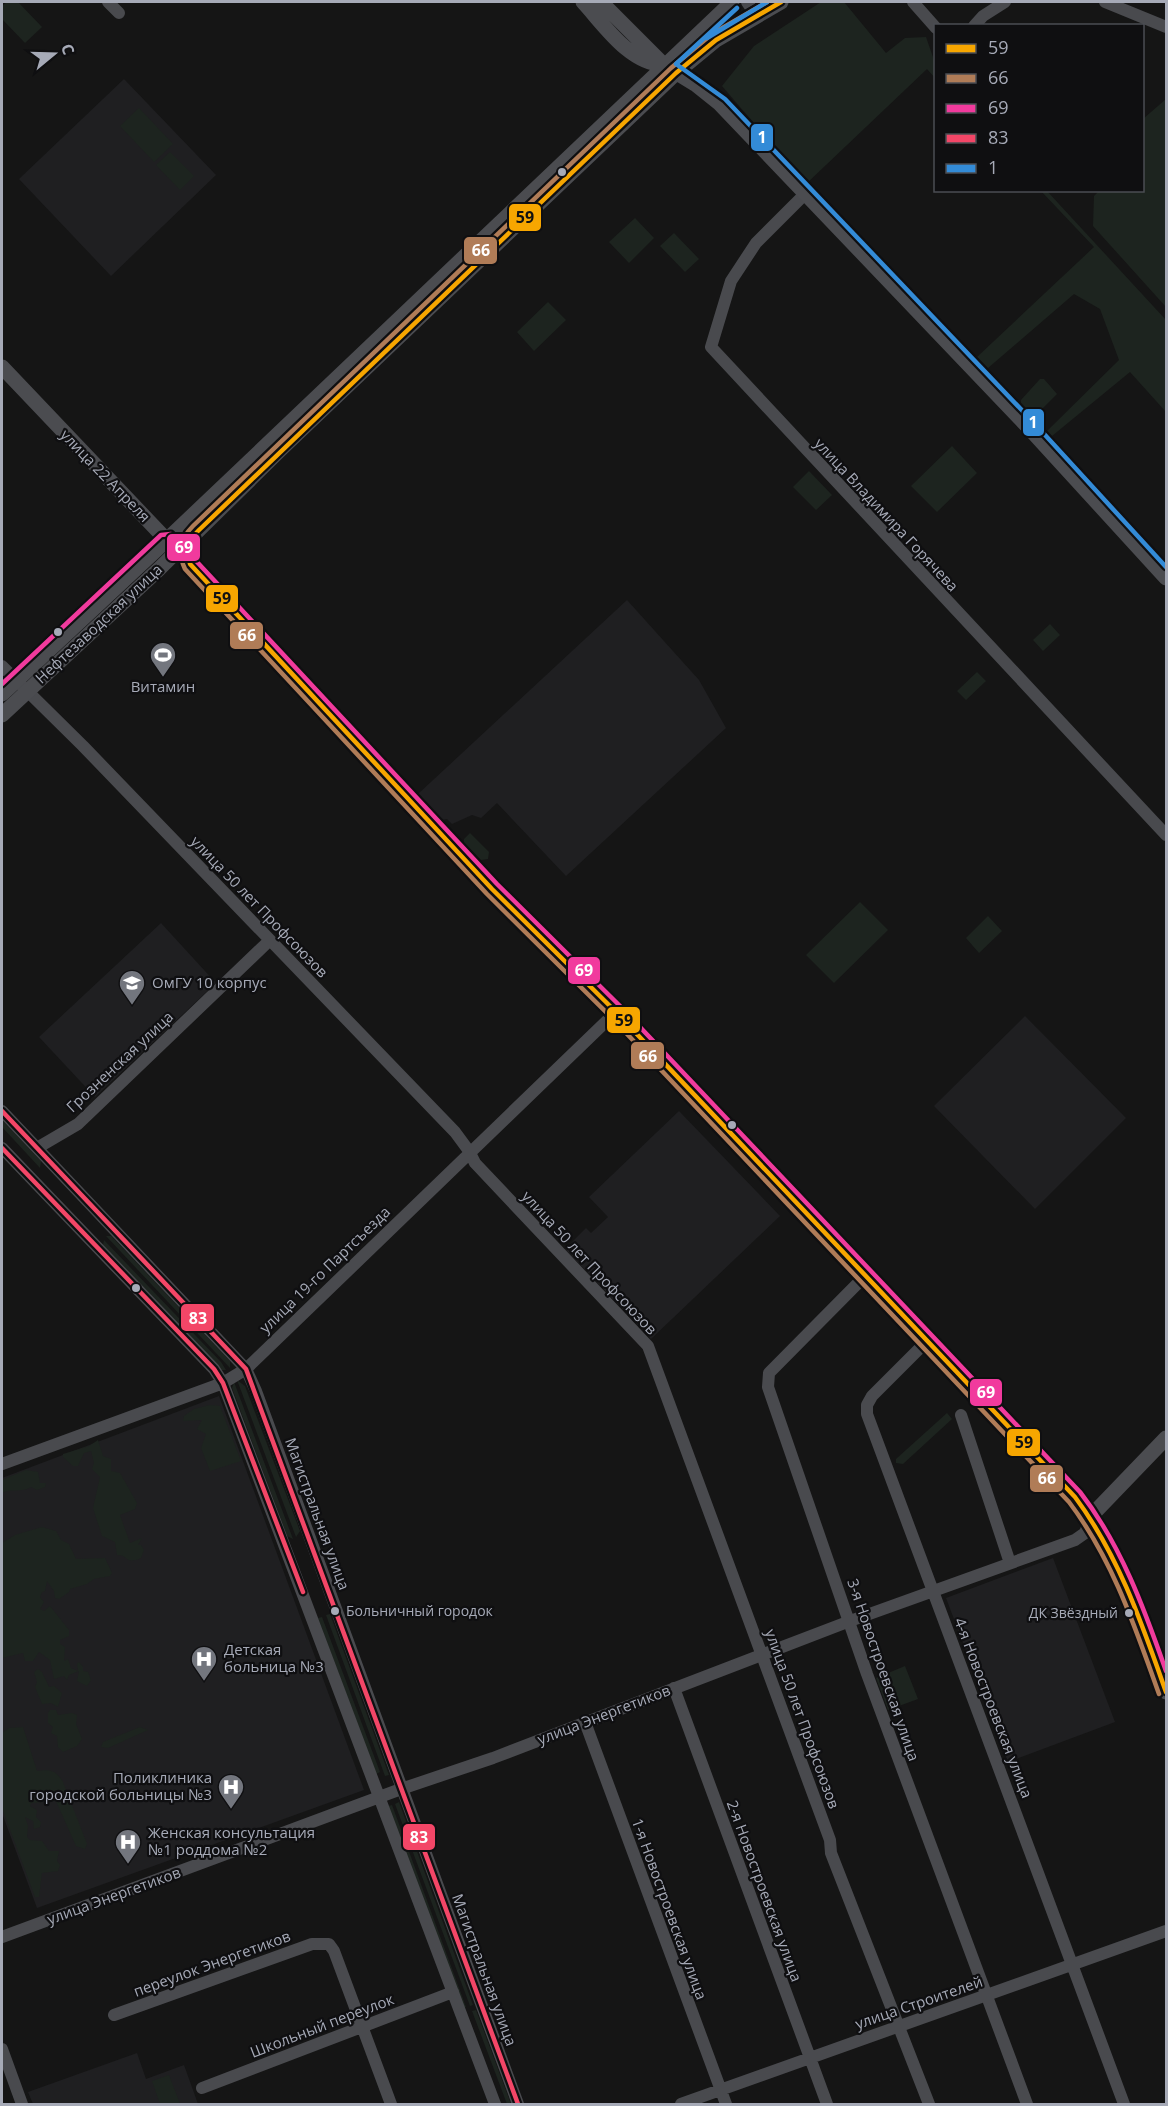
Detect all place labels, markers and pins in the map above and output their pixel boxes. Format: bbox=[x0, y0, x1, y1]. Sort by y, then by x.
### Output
unlabelled marker bbox=[556, 166, 568, 178]
unlabelled marker bbox=[52, 626, 64, 638]
sports icon: Витамин bbox=[148, 640, 178, 678]
place label: Витамин bbox=[131, 676, 195, 696]
school or university icon: ОмГУ 10 корпус bbox=[117, 968, 147, 1006]
place label: ОмГУ 10 корпус bbox=[152, 972, 267, 992]
unlabelled marker bbox=[726, 1119, 738, 1131]
unlabelled marker bbox=[130, 1282, 142, 1294]
place label: Больничный городок bbox=[346, 1601, 494, 1620]
place label: ДК Звёздный bbox=[1029, 1603, 1118, 1622]
marker: Больничный городок bbox=[329, 1605, 341, 1617]
marker: ДК Звёздный bbox=[1123, 1607, 1135, 1619]
place label: Детская больница №3 bbox=[224, 1639, 324, 1676]
hospital icon: Детская больница №3 bbox=[189, 1644, 219, 1682]
place label: Поликлиника городской больницы №3 bbox=[29, 1767, 212, 1804]
hospital icon: Поликлиника городской больницы №3 bbox=[216, 1772, 246, 1810]
place label: Женская консультация №1 роддома №2 bbox=[148, 1822, 315, 1859]
hospital icon: Женская консультация №1 роддома №2 bbox=[113, 1827, 143, 1865]

